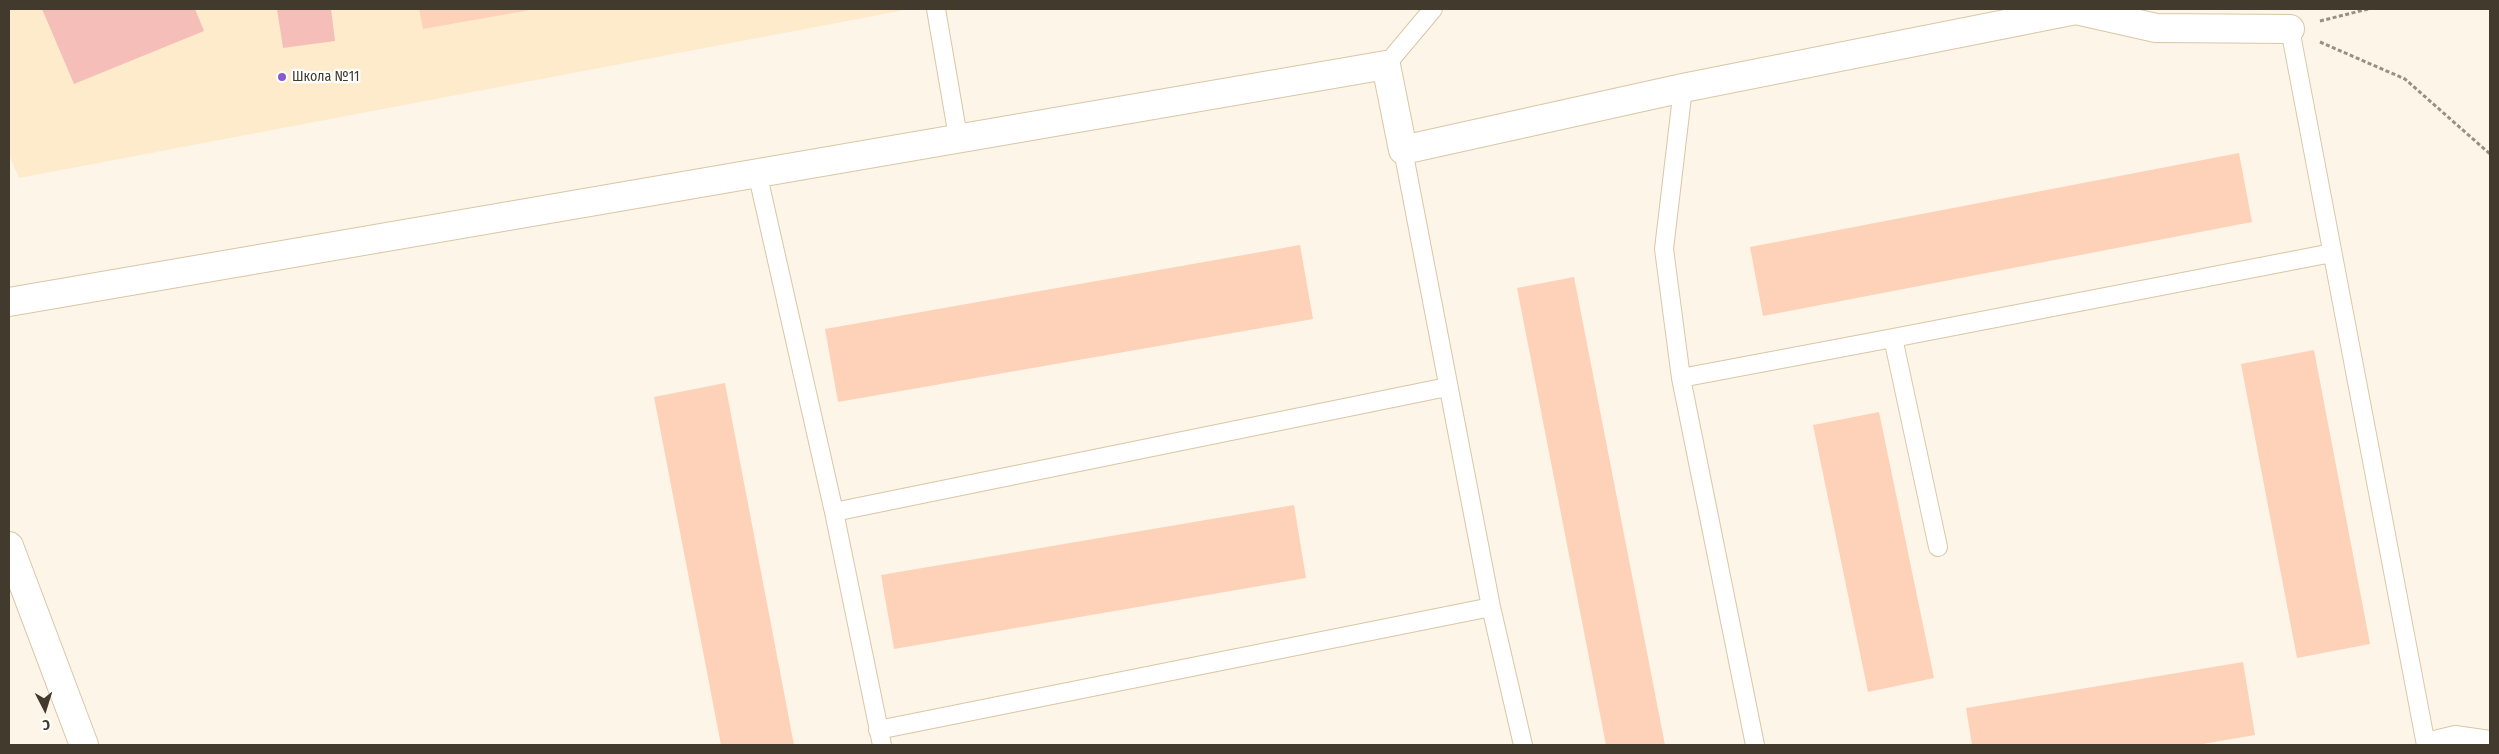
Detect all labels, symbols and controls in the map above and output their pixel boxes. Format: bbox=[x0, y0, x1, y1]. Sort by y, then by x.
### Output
place label: Школа №11 bbox=[292, 69, 359, 85]
marker: Школа №11 bbox=[276, 71, 288, 83]
north arrow bbox=[20, 684, 70, 734]
text: С bbox=[42, 716, 51, 733]

